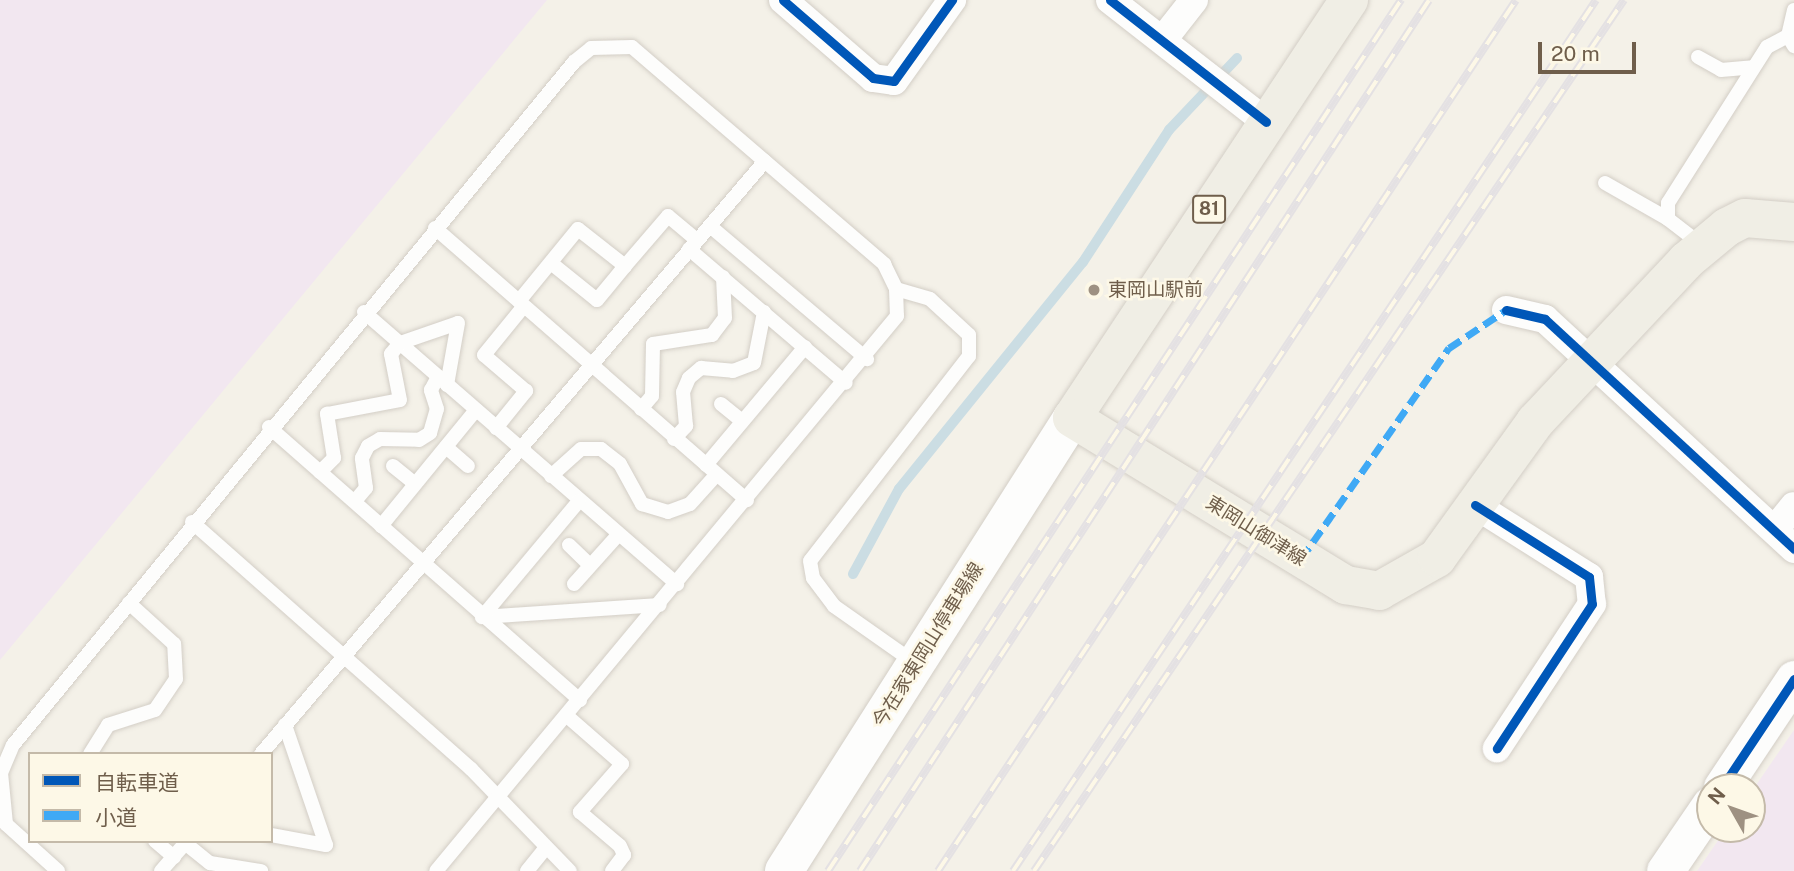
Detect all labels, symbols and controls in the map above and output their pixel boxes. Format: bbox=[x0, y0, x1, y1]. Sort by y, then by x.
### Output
scale bar bbox=[1542, 28, 1640, 72]
text: 20 m bbox=[1551, 41, 1600, 66]
road number: 81 bbox=[1192, 194, 1226, 224]
place label: 東岡山駅前 bbox=[1108, 279, 1203, 301]
marker: 東岡山駅前 bbox=[1086, 282, 1102, 298]
street label: 東岡山御津線 bbox=[1202, 491, 1310, 571]
street label: 今在家東岡山停車場線 bbox=[868, 558, 988, 732]
legend bbox=[28, 752, 273, 843]
text: 自転車道 bbox=[95, 770, 179, 795]
north arrow bbox=[1696, 773, 1766, 843]
text: N bbox=[1703, 783, 1730, 809]
text: 小道 bbox=[95, 805, 137, 830]

